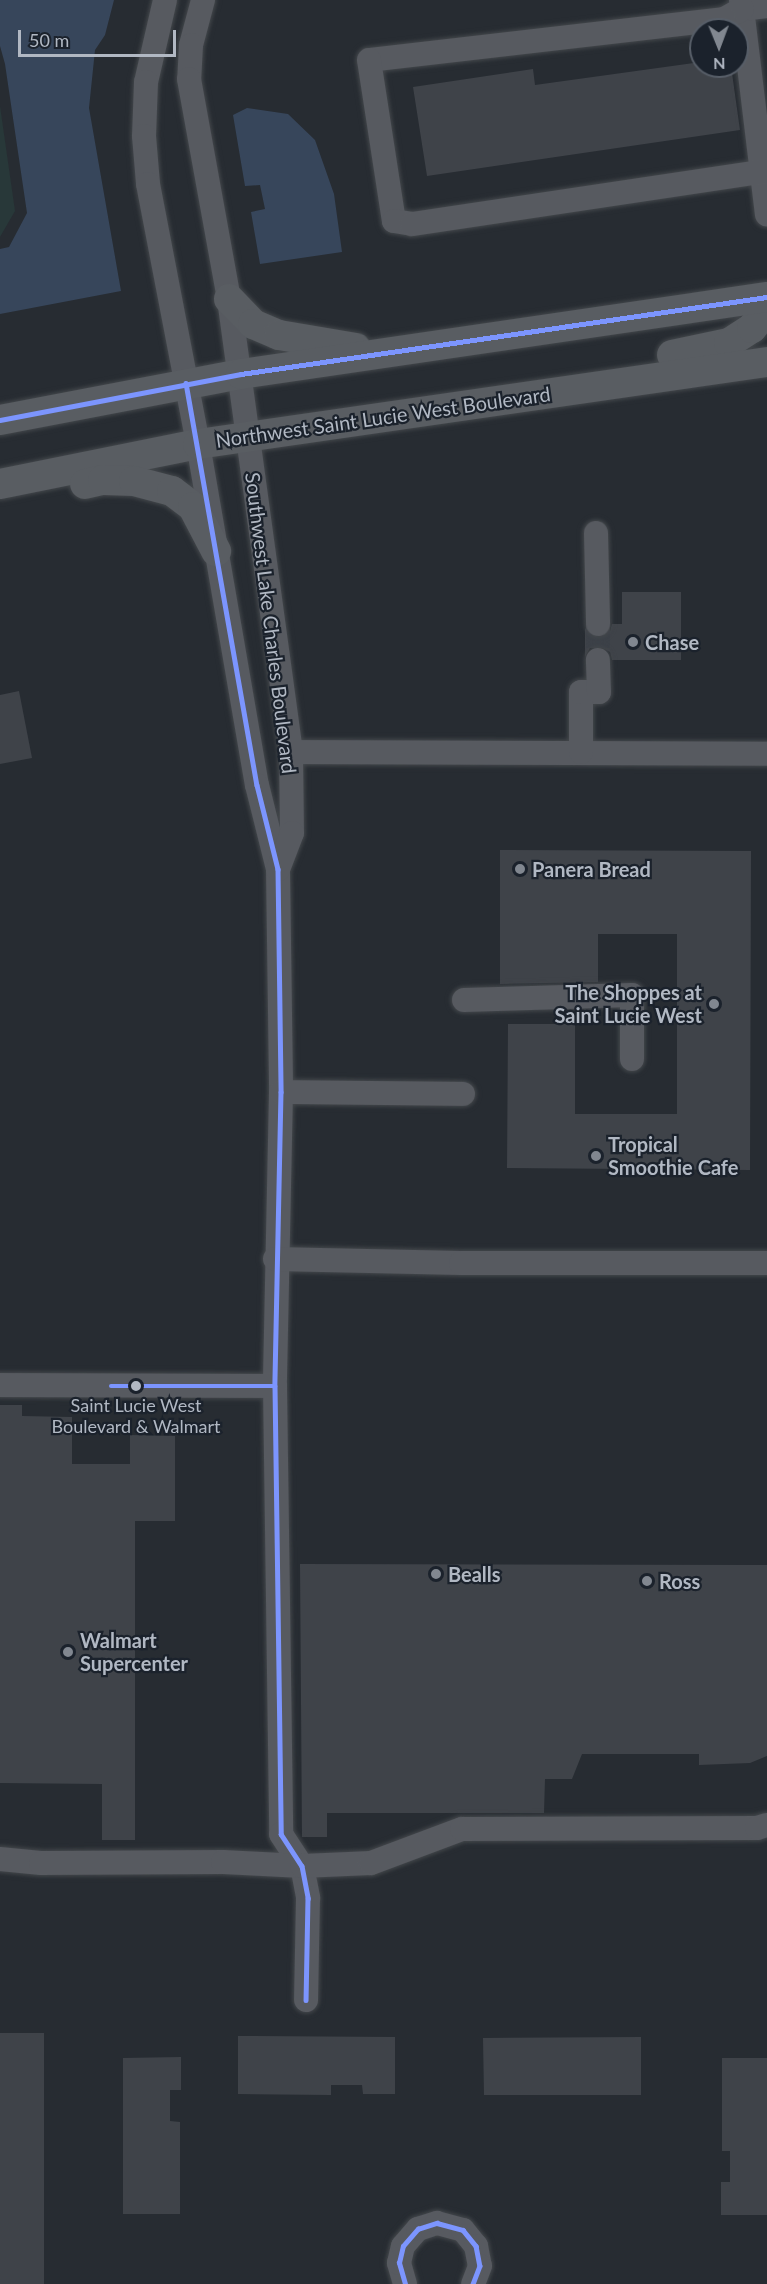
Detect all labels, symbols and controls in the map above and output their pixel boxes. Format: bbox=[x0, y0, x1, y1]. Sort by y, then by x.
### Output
scale bar bbox=[21, 18, 178, 56]
north arrow bbox=[689, 18, 749, 78]
text: 50 m bbox=[29, 29, 69, 51]
text: N bbox=[713, 55, 726, 74]
street label: Northwest Saint Lucie West Boulevard bbox=[214, 382, 552, 452]
street label: Southwest Lake Charles Boulevard bbox=[241, 471, 301, 775]
place label: Chase bbox=[645, 630, 699, 654]
marker: Chase bbox=[626, 635, 640, 649]
place label: Panera Bread bbox=[532, 857, 651, 881]
marker: Panera Bread bbox=[513, 862, 527, 876]
place label: The Shoppes at Saint Lucie West bbox=[554, 981, 702, 1028]
marker: The Shoppes at Saint Lucie West bbox=[707, 997, 721, 1011]
place label: Tropical Smoothie Cafe bbox=[608, 1132, 738, 1179]
marker: Tropical Smoothie Cafe bbox=[589, 1149, 603, 1163]
marker: Saint Lucie West Boulevard & Walmart bbox=[130, 1380, 142, 1392]
place label: Saint Lucie West Boulevard & Walmart bbox=[51, 1395, 221, 1438]
place label: Bealls bbox=[448, 1562, 501, 1586]
marker: Bealls bbox=[429, 1567, 443, 1581]
place label: Ross bbox=[659, 1569, 700, 1593]
marker: Ross bbox=[640, 1574, 654, 1588]
place label: Walmart Supercenter bbox=[80, 1628, 188, 1675]
marker: Walmart Supercenter bbox=[61, 1645, 75, 1659]

